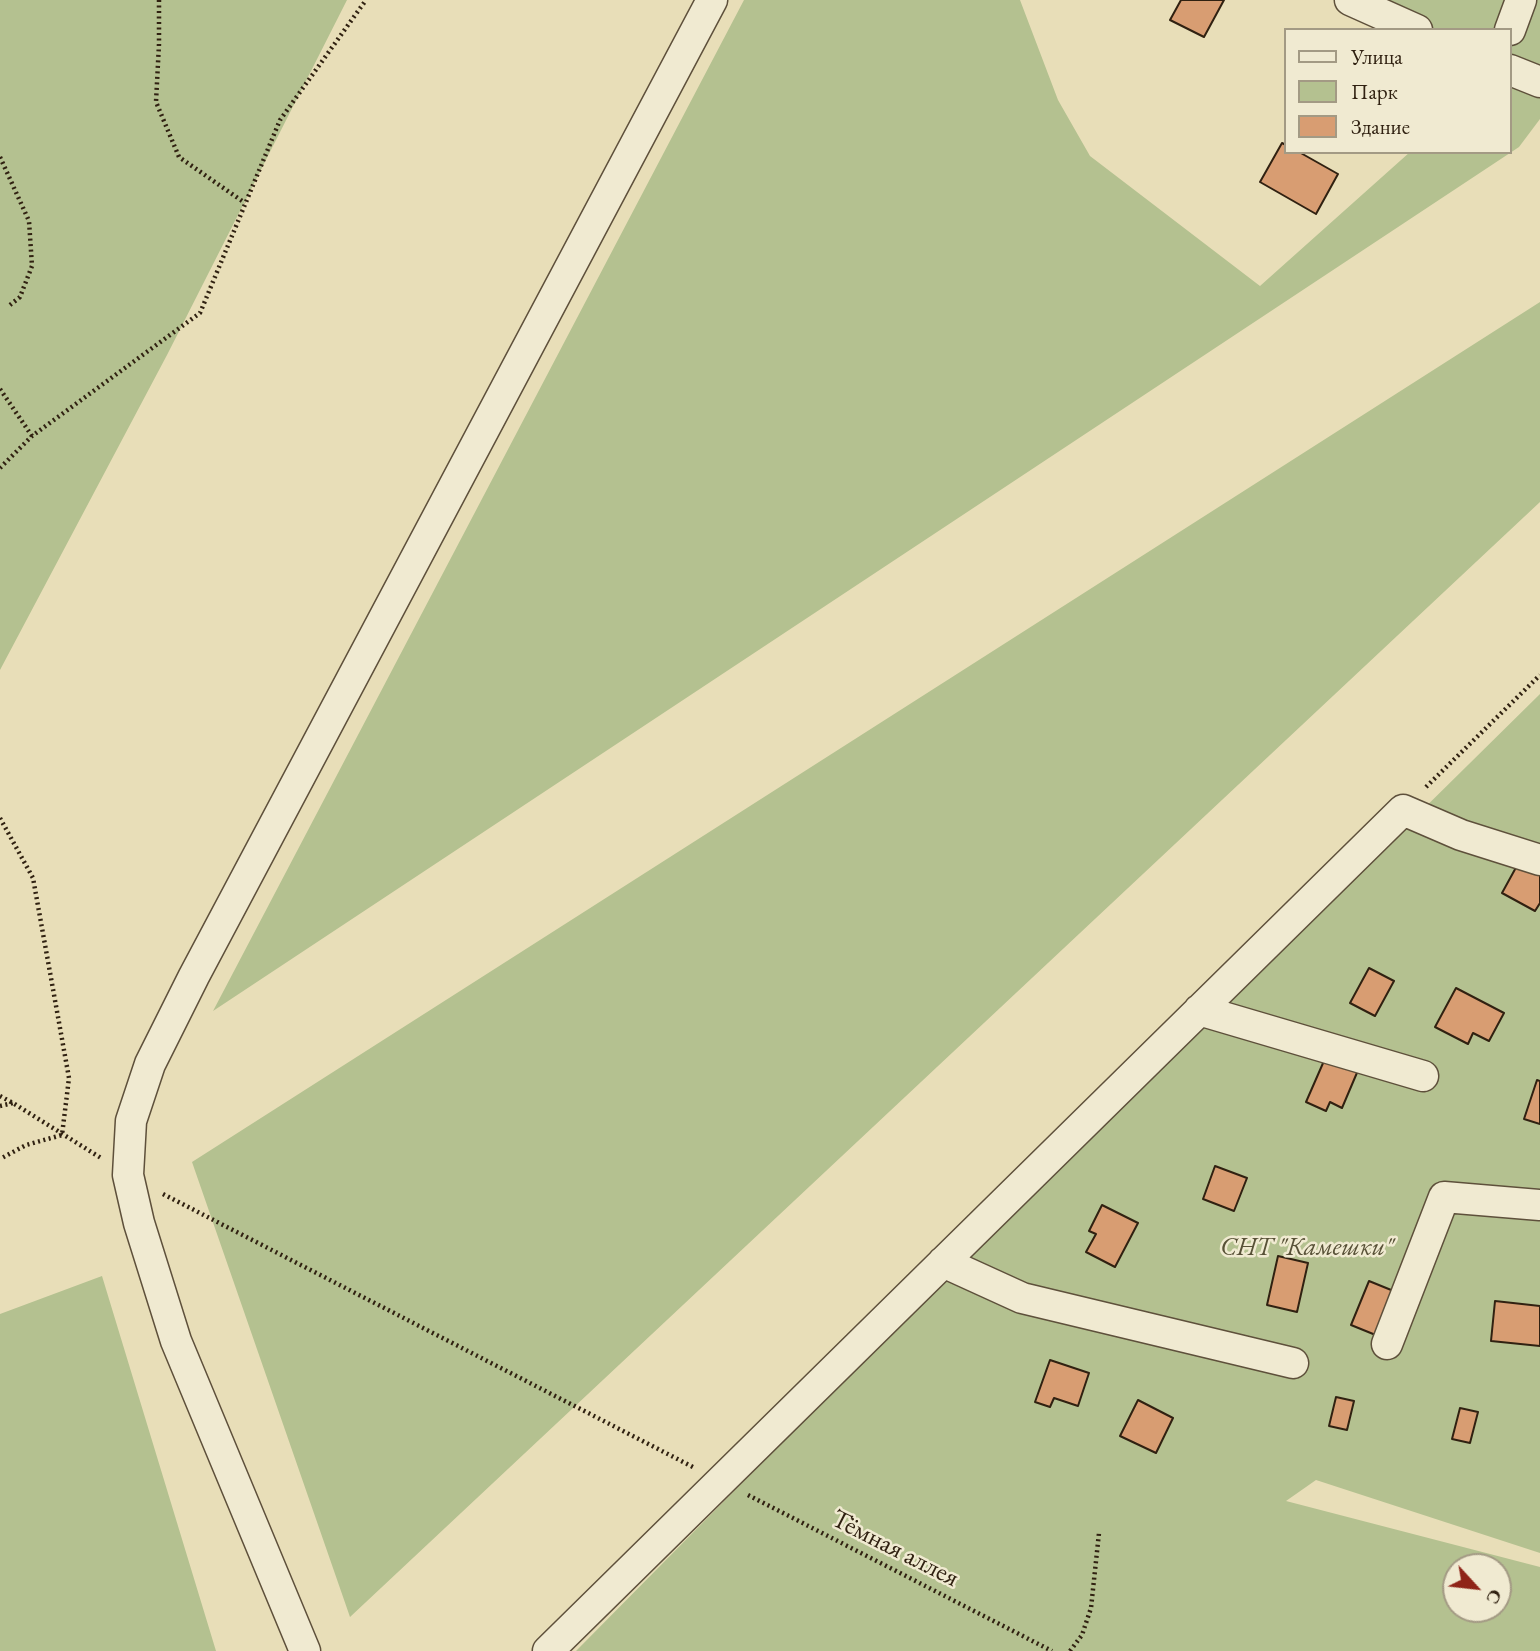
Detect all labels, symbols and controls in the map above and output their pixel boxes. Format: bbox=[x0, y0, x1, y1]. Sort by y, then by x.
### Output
legend bbox=[1284, 28, 1512, 154]
text: Улица bbox=[1351, 43, 1403, 70]
text: Парк bbox=[1351, 78, 1398, 105]
text: Здание bbox=[1351, 113, 1410, 140]
park label: СНТ "Камешки" bbox=[1220, 1232, 1394, 1264]
street label: Тёмная аллея bbox=[826, 1504, 964, 1594]
north arrow bbox=[1442, 1553, 1512, 1623]
text: С bbox=[1480, 1585, 1509, 1609]

